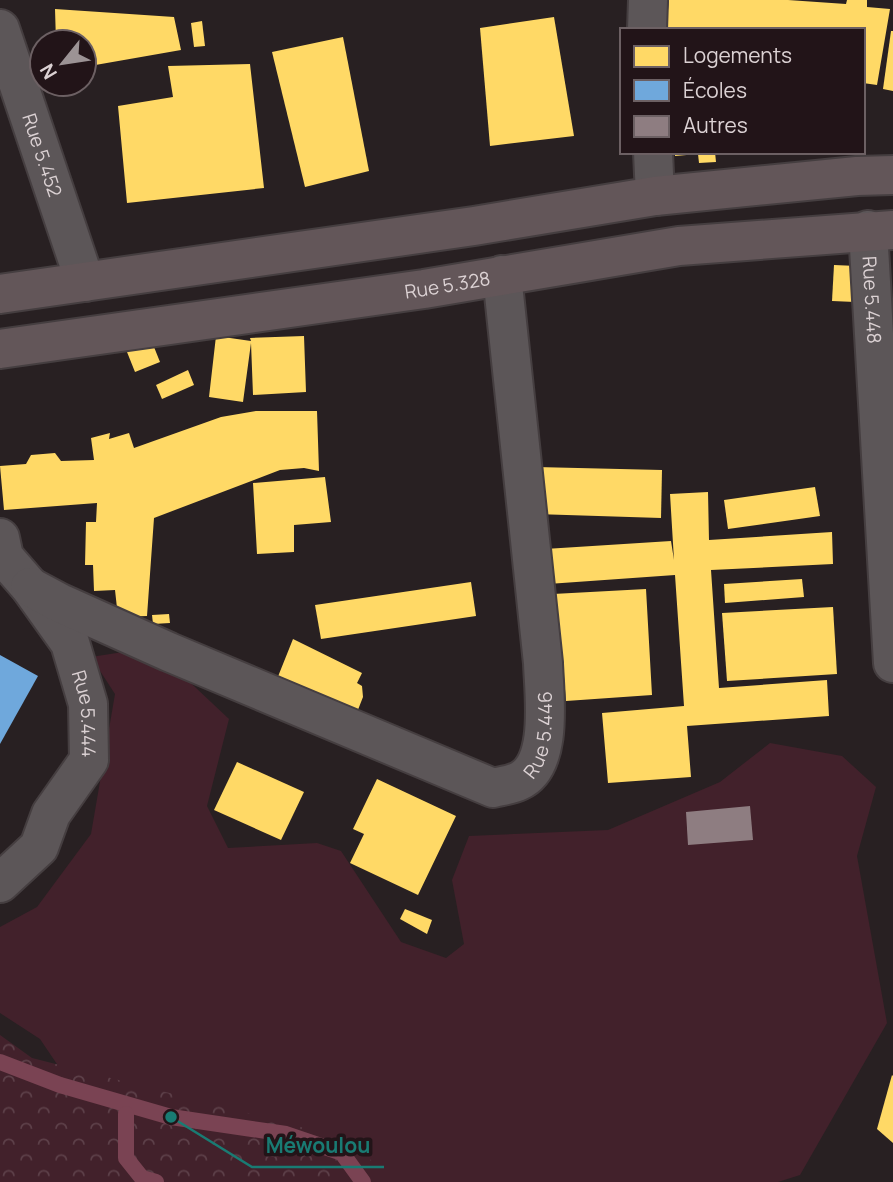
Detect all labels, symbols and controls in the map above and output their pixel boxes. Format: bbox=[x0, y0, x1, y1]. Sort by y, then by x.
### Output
north arrow bbox=[28, 28, 98, 98]
legend bbox=[620, 28, 865, 154]
text: Logements bbox=[683, 41, 792, 69]
text: N bbox=[34, 59, 63, 84]
text: Écoles bbox=[683, 76, 747, 104]
street label: Rue 5.452 bbox=[16, 110, 68, 200]
text: Autres bbox=[683, 111, 748, 139]
street label: Rue 5.448 bbox=[857, 255, 888, 344]
street label: Rue 5.328 bbox=[403, 265, 492, 305]
street label: Rue 5.444 bbox=[66, 667, 102, 758]
street label: Rue 5.446 bbox=[517, 691, 558, 784]
callout: Méwoulou bbox=[252, 1125, 384, 1167]
text: Méwoulou bbox=[266, 1131, 370, 1159]

